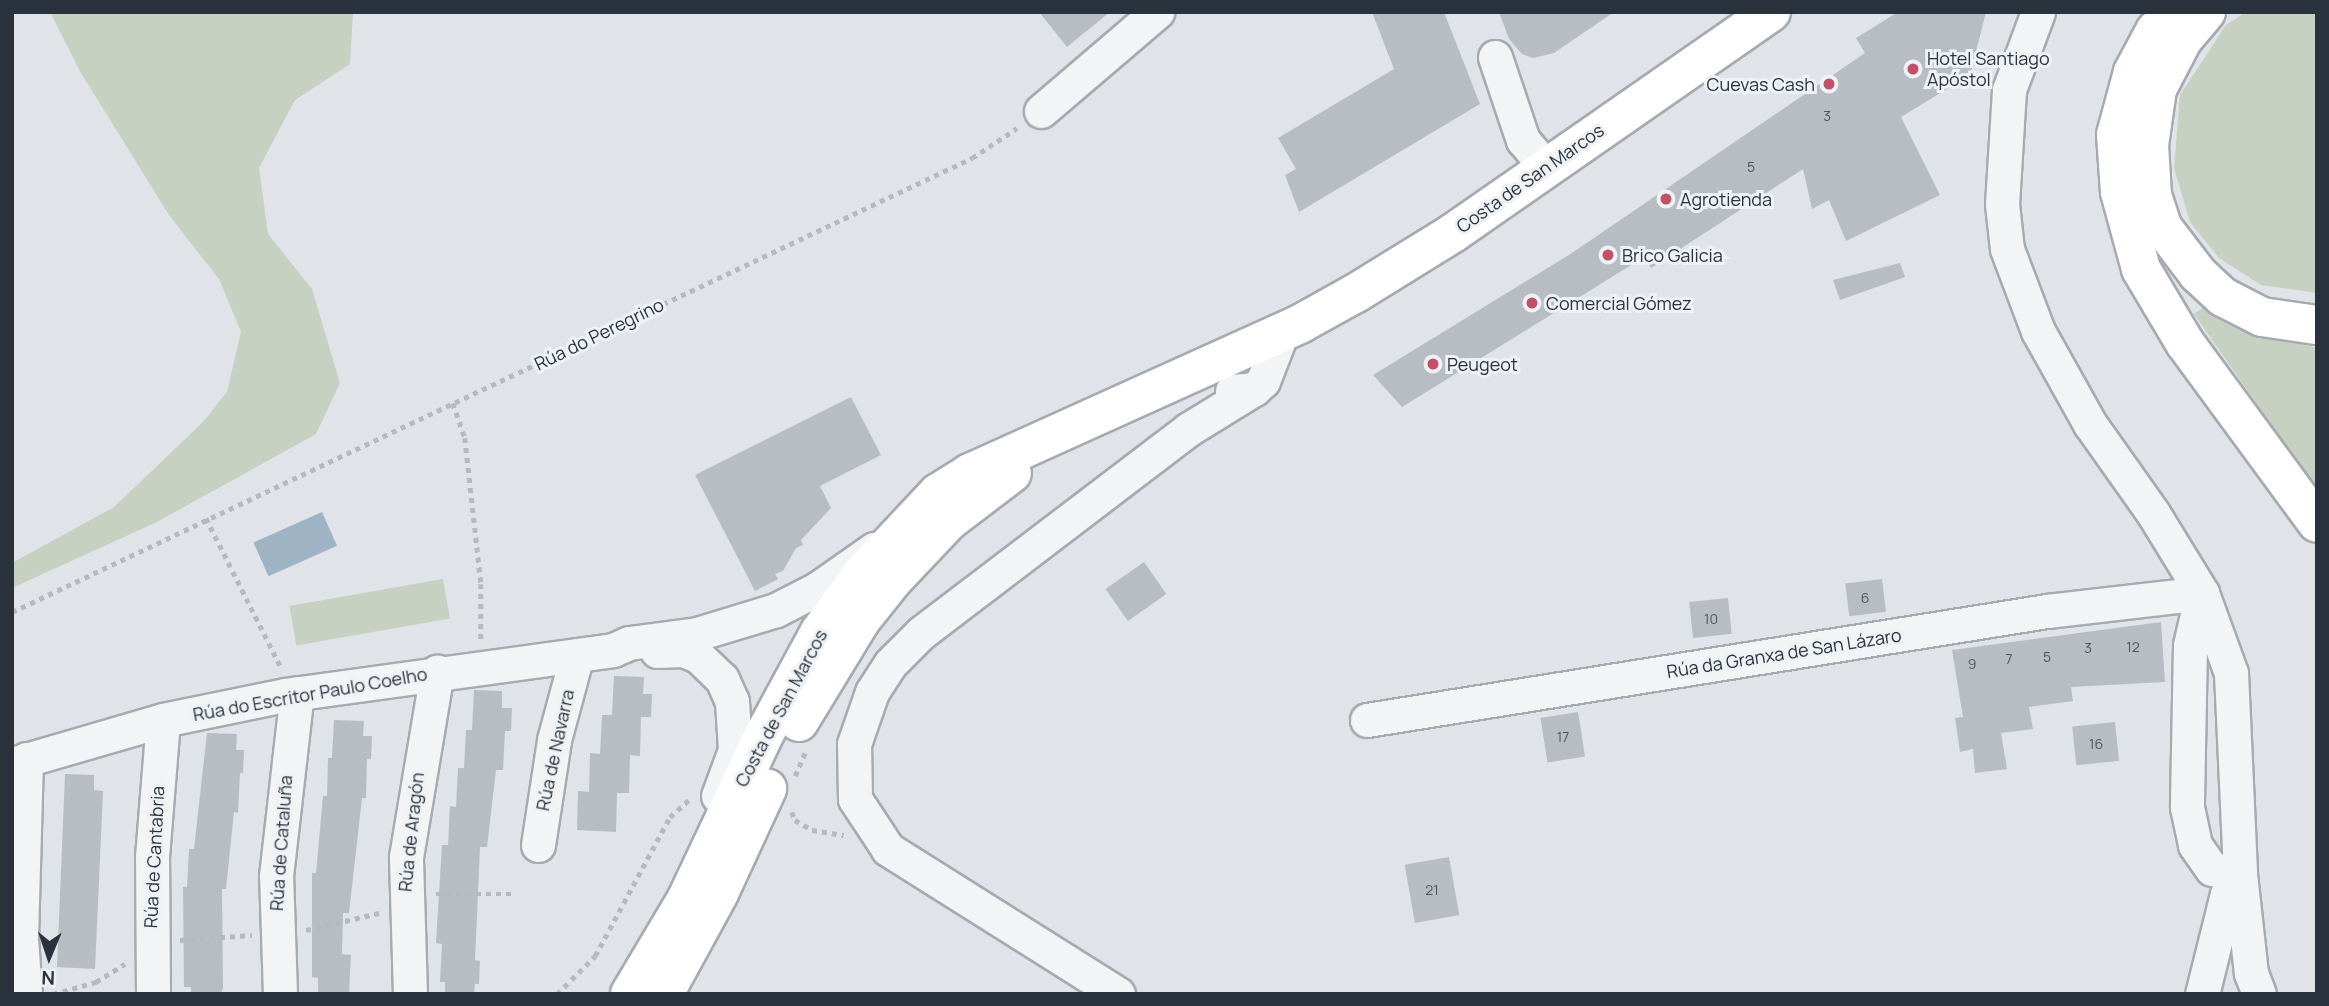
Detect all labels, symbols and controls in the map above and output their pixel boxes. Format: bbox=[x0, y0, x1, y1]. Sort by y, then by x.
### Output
place label: Hotel Santiago Apóstol bbox=[1927, 48, 2050, 90]
marker: Hotel Santiago Apóstol bbox=[1905, 61, 1921, 77]
place label: Cuevas Cash bbox=[1707, 73, 1815, 95]
marker: Cuevas Cash bbox=[1821, 76, 1837, 92]
house number: 3 bbox=[1823, 108, 1831, 124]
street label: Costa de San Marcos bbox=[1452, 119, 1608, 237]
house number: 5 bbox=[1747, 159, 1755, 175]
place label: Agrotienda bbox=[1680, 188, 1772, 210]
marker: Agrotienda bbox=[1658, 191, 1674, 207]
place label: Brico Galicia bbox=[1622, 244, 1723, 266]
marker: Brico Galicia bbox=[1600, 247, 1616, 263]
place label: Comercial Gómez bbox=[1546, 292, 1692, 314]
street label: Rúa do Peregrino bbox=[531, 293, 667, 375]
marker: Comercial Gómez bbox=[1524, 295, 1540, 311]
place label: Peugeot bbox=[1447, 353, 1518, 375]
marker: Peugeot bbox=[1425, 356, 1441, 372]
house number: 6 bbox=[1861, 590, 1869, 606]
house number: 10 bbox=[1704, 611, 1718, 627]
street label: Rúa da Granxa de San Lázaro bbox=[1665, 624, 1903, 682]
street label: Costa de San Marcos bbox=[730, 626, 832, 790]
house number: 12 bbox=[2126, 639, 2140, 655]
house number: 3 bbox=[2084, 640, 2092, 656]
house number: 5 bbox=[2043, 649, 2051, 665]
house number: 7 bbox=[2005, 651, 2013, 667]
house number: 9 bbox=[1968, 656, 1976, 672]
street label: Rúa do Escritor Paulo Coelho bbox=[191, 663, 429, 725]
street label: Rúa de Navarra bbox=[532, 687, 578, 813]
house number: 17 bbox=[1557, 729, 1569, 745]
house number: 16 bbox=[2089, 736, 2103, 752]
street label: Rúa de Aragón bbox=[394, 771, 428, 893]
street label: Rúa de Cataluña bbox=[265, 774, 297, 912]
street label: Rúa de Cantabria bbox=[139, 785, 169, 929]
house number: 21 bbox=[1425, 882, 1439, 898]
north arrow bbox=[14, 922, 84, 992]
text: N bbox=[41, 965, 56, 991]

